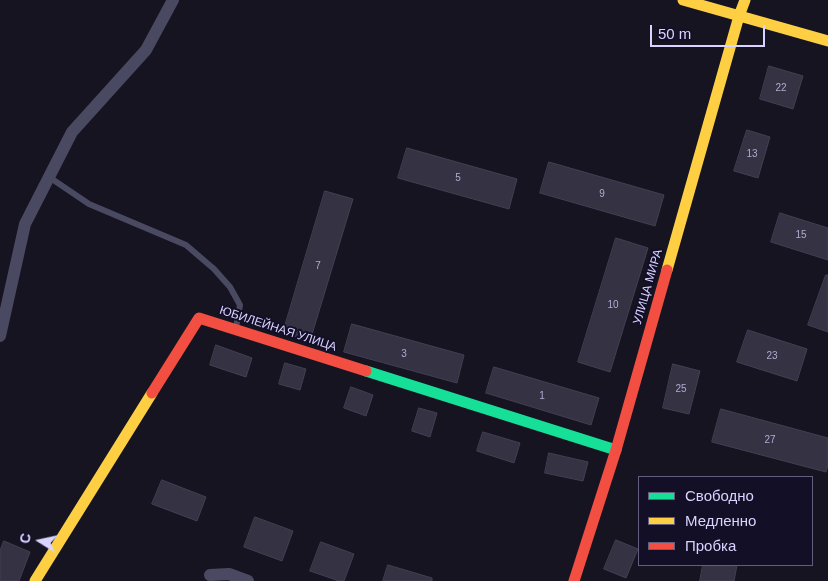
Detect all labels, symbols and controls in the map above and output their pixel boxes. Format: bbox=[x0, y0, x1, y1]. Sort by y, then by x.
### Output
scale bar bbox=[653, 15, 768, 47]
text: 50 m bbox=[658, 25, 691, 42]
house number: 22 bbox=[775, 82, 787, 94]
house number: 13 bbox=[746, 148, 758, 160]
house number: 5 bbox=[455, 172, 461, 184]
house number: 9 bbox=[599, 188, 605, 200]
house number: 15 bbox=[795, 229, 807, 241]
street label: УЛИЦА МИРА bbox=[630, 248, 666, 326]
house number: 7 bbox=[315, 260, 321, 272]
house number: 10 bbox=[607, 299, 619, 311]
street label: ЮБИЛЕЙНАЯ УЛИЦА bbox=[218, 303, 338, 355]
house number: 3 bbox=[401, 348, 407, 360]
house number: 23 bbox=[766, 350, 778, 362]
house number: 25 bbox=[675, 383, 687, 395]
house number: 1 bbox=[539, 390, 545, 402]
house number: 27 bbox=[764, 434, 776, 446]
legend bbox=[638, 476, 813, 566]
text: Свободно bbox=[685, 487, 754, 504]
text: Медленно bbox=[685, 512, 756, 529]
north arrow bbox=[15, 516, 65, 566]
text: С bbox=[16, 532, 34, 545]
text: Пробка bbox=[685, 537, 736, 554]

